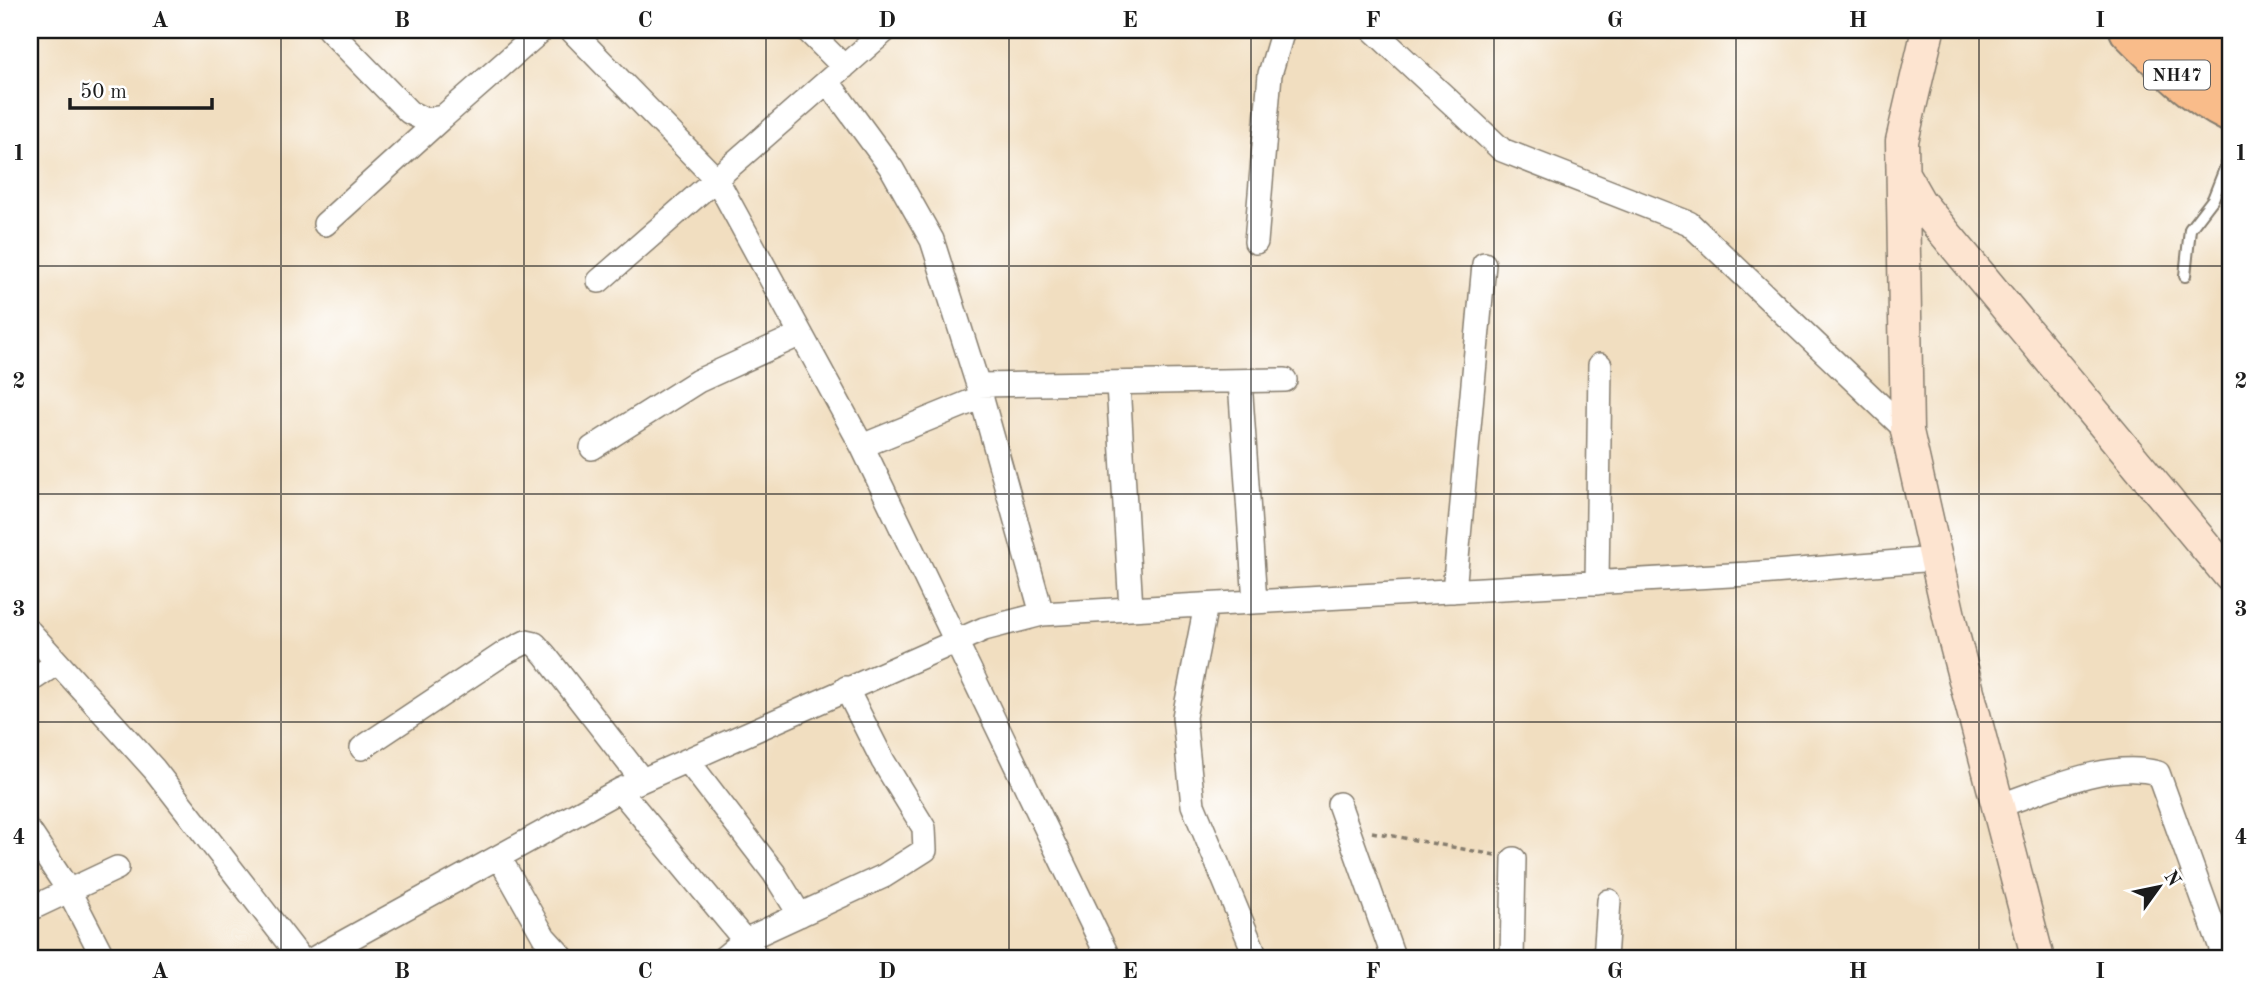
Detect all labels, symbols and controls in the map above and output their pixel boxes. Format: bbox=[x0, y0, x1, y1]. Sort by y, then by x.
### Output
text: A bbox=[151, 9, 169, 32]
text: B bbox=[394, 9, 410, 32]
text: C bbox=[637, 9, 653, 32]
text: D bbox=[878, 9, 896, 32]
text: E bbox=[1122, 9, 1138, 32]
text: F bbox=[1365, 9, 1381, 32]
text: G bbox=[1607, 9, 1623, 32]
text: H bbox=[1849, 9, 1867, 32]
text: I bbox=[2095, 9, 2105, 32]
road number: NH47 bbox=[2144, 60, 2210, 90]
scale bar bbox=[70, 66, 212, 110]
text: 50 m bbox=[80, 82, 127, 103]
text: 1 bbox=[12, 142, 26, 165]
text: 1 bbox=[2234, 142, 2248, 165]
text: 2 bbox=[12, 370, 26, 393]
text: 2 bbox=[2234, 370, 2248, 393]
text: 3 bbox=[12, 598, 26, 621]
text: 3 bbox=[2234, 598, 2248, 621]
text: 4 bbox=[12, 826, 26, 849]
text: 4 bbox=[2234, 826, 2248, 849]
north arrow bbox=[2124, 852, 2194, 922]
text: N bbox=[2159, 868, 2183, 891]
text: A bbox=[151, 960, 169, 983]
text: B bbox=[394, 960, 410, 983]
text: C bbox=[637, 960, 653, 983]
text: D bbox=[878, 960, 896, 983]
text: E bbox=[1122, 960, 1138, 983]
text: F bbox=[1365, 960, 1381, 983]
text: G bbox=[1607, 960, 1623, 983]
text: H bbox=[1849, 960, 1867, 983]
text: I bbox=[2095, 960, 2105, 983]

